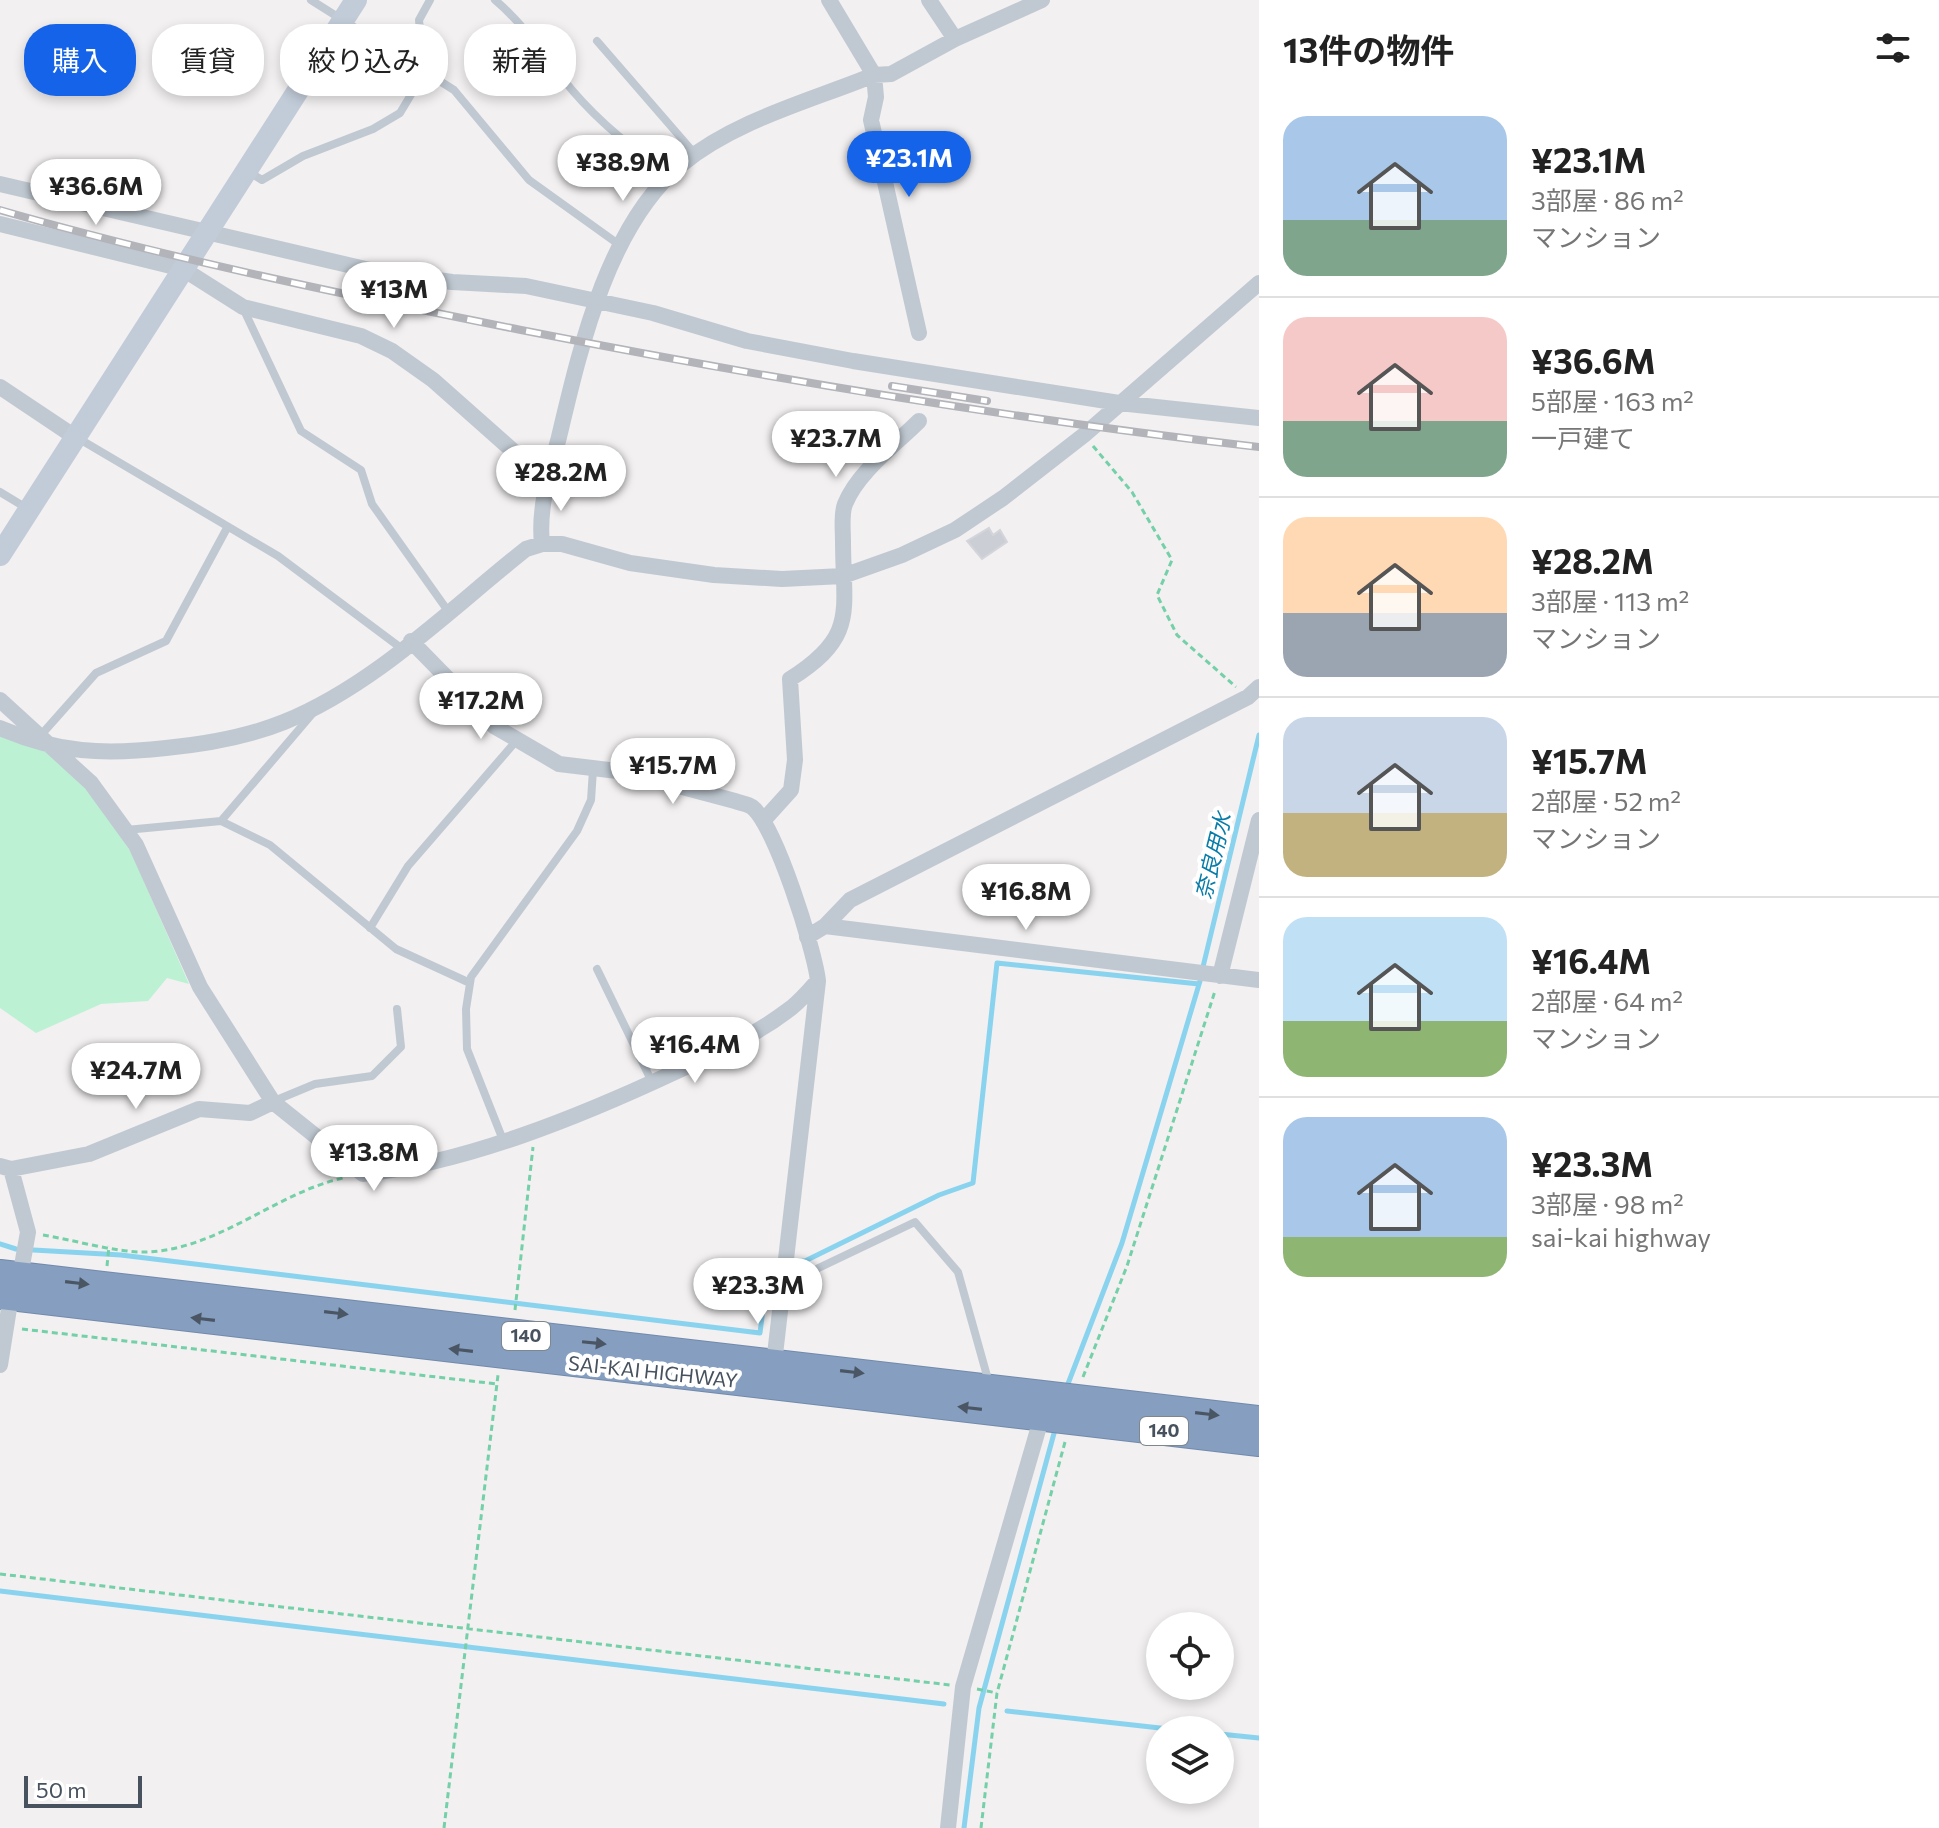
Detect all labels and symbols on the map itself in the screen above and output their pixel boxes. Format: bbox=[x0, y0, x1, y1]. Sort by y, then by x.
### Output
pin: ¥23.1M bbox=[844, 131, 974, 199]
pin: ¥38.9M bbox=[558, 135, 688, 203]
pin: ¥36.6M bbox=[31, 159, 161, 227]
pin: ¥13M bbox=[347, 262, 441, 330]
pin: ¥23.7M bbox=[771, 411, 901, 479]
pin: ¥28.2M bbox=[496, 445, 626, 513]
pin: ¥17.2M bbox=[416, 673, 546, 741]
pin: ¥15.7M bbox=[608, 738, 738, 806]
water label: 奈良用水 bbox=[1189, 808, 1237, 902]
pin: ¥16.8M bbox=[961, 864, 1091, 932]
pin: ¥16.4M bbox=[630, 1017, 760, 1085]
pin: ¥24.7M bbox=[71, 1043, 201, 1111]
pin: ¥13.8M bbox=[309, 1125, 439, 1193]
pin: ¥23.3M bbox=[693, 1258, 823, 1326]
one-way arrow bbox=[65, 1277, 90, 1290]
one-way arrow bbox=[324, 1307, 349, 1320]
one-way arrow bbox=[190, 1312, 215, 1325]
road number: 140 bbox=[502, 1322, 550, 1350]
one-way arrow bbox=[582, 1337, 607, 1350]
one-way arrow bbox=[448, 1343, 473, 1356]
street label: SAI-KAI HIGHWAY bbox=[567, 1350, 739, 1392]
one-way arrow bbox=[840, 1366, 865, 1379]
one-way arrow bbox=[957, 1401, 982, 1414]
one-way arrow bbox=[1195, 1408, 1220, 1421]
road number: 140 bbox=[1140, 1417, 1188, 1445]
scale bar bbox=[24, 1772, 142, 1808]

